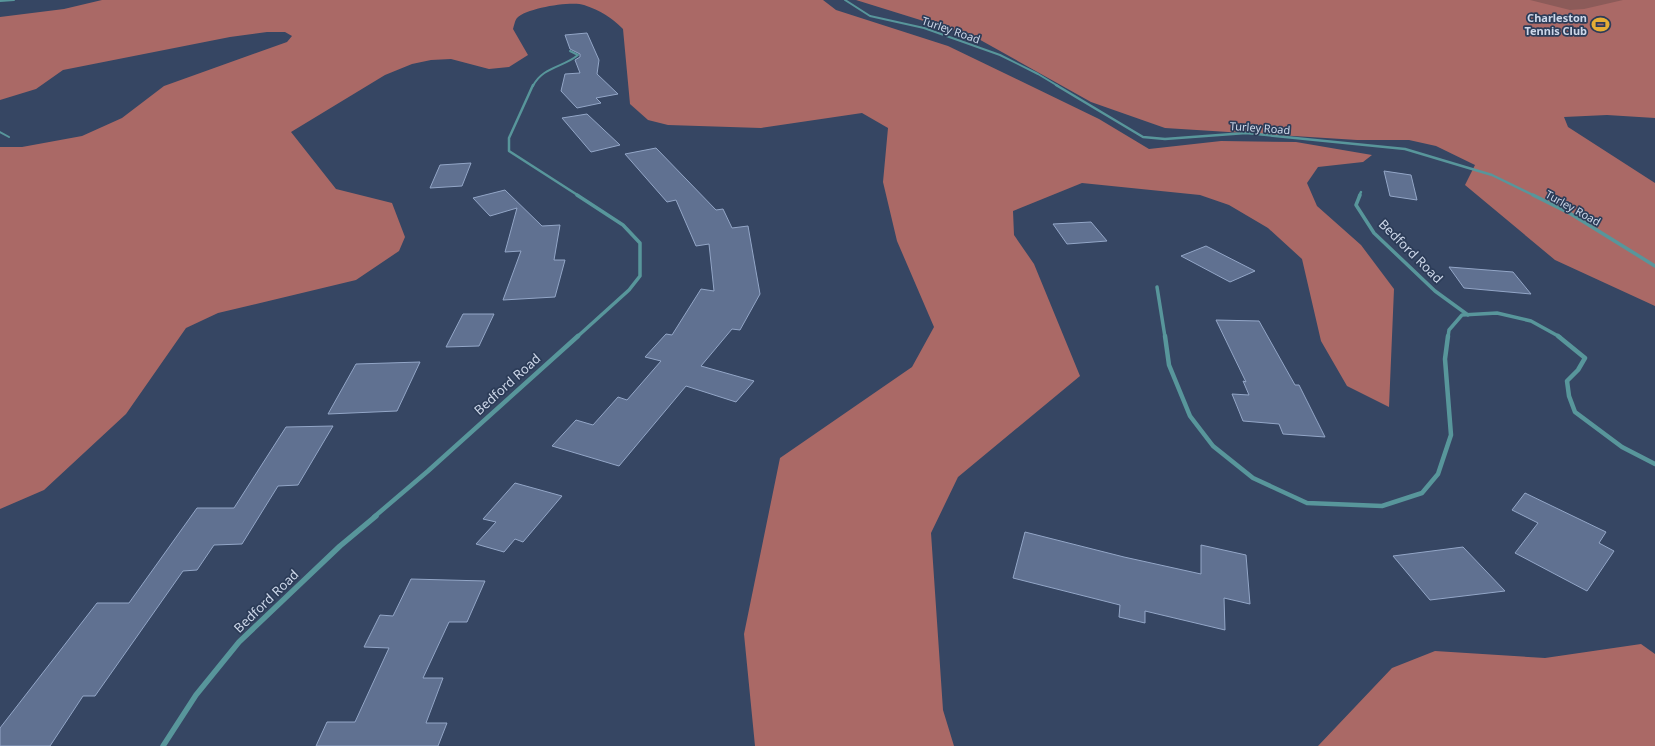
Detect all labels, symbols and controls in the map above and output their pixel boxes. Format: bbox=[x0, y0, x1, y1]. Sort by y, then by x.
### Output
place label: Charleston Tennis Club bbox=[1524, 10, 1587, 38]
street label: Turley Road bbox=[920, 13, 982, 46]
sports icon: Charleston Tennis Club bbox=[1590, 14, 1610, 34]
street label: Turley Road bbox=[1229, 118, 1291, 137]
street label: Turley Road bbox=[1543, 186, 1603, 229]
street label: Bedford Road bbox=[1375, 215, 1447, 287]
street label: Bedford Road bbox=[470, 349, 544, 419]
street label: Bedford Road bbox=[230, 565, 302, 637]

